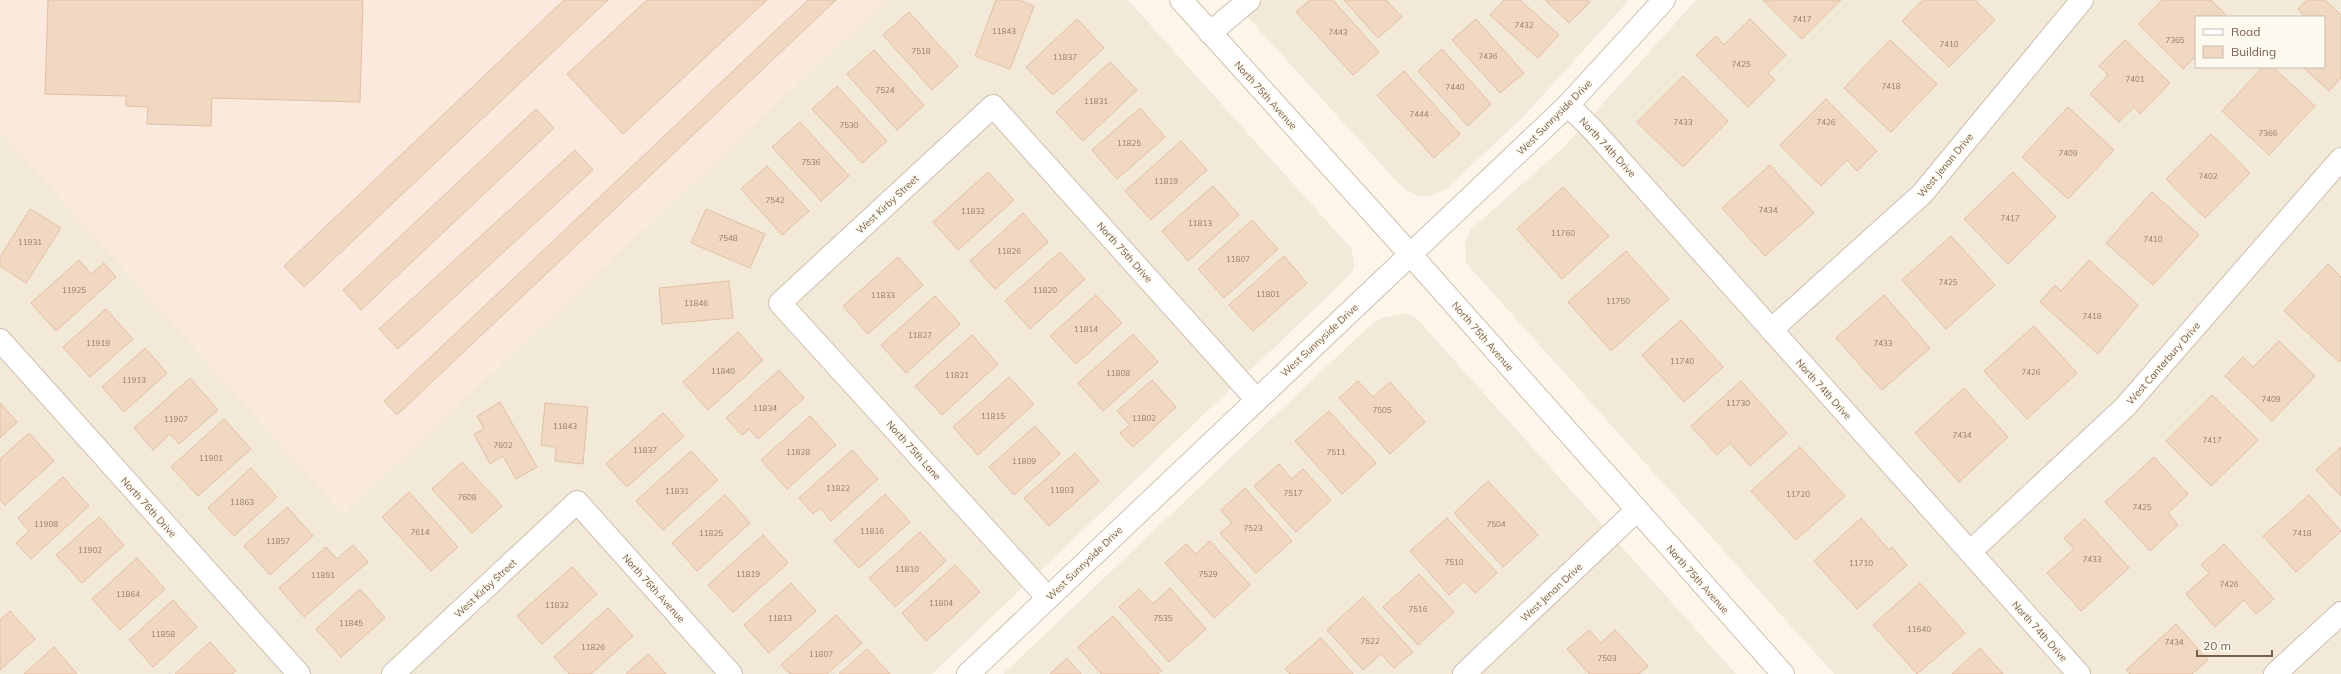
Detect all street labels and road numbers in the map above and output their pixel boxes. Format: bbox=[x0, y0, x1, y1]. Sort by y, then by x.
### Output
street label: North 75th Avenue bbox=[1231, 58, 1300, 132]
street label: West Sunnyside Drive bbox=[1514, 77, 1595, 158]
street label: North 74th Drive bbox=[1577, 115, 1639, 180]
street label: West Jenan Drive bbox=[1915, 130, 1976, 200]
street label: West Kirby Street bbox=[853, 172, 922, 237]
street label: North 75th Drive bbox=[1094, 219, 1155, 285]
street label: North 75th Avenue bbox=[1449, 299, 1516, 374]
street label: West Sunnyside Drive bbox=[1278, 301, 1361, 380]
street label: West Canterbury Drive bbox=[2124, 319, 2203, 408]
street label: North 74th Drive bbox=[1793, 356, 1854, 422]
street label: North 75th Lane bbox=[883, 418, 944, 483]
street label: North 76th Drive bbox=[118, 474, 179, 540]
street label: West Sunnyside Drive bbox=[1043, 523, 1125, 603]
street label: North 75th Avenue bbox=[1663, 542, 1732, 616]
street label: North 76th Avenue bbox=[619, 551, 688, 625]
street label: West Kirby Street bbox=[451, 556, 520, 621]
street label: West Jenan Drive bbox=[1518, 560, 1585, 624]
street label: North 74th Drive bbox=[2009, 598, 2070, 664]

